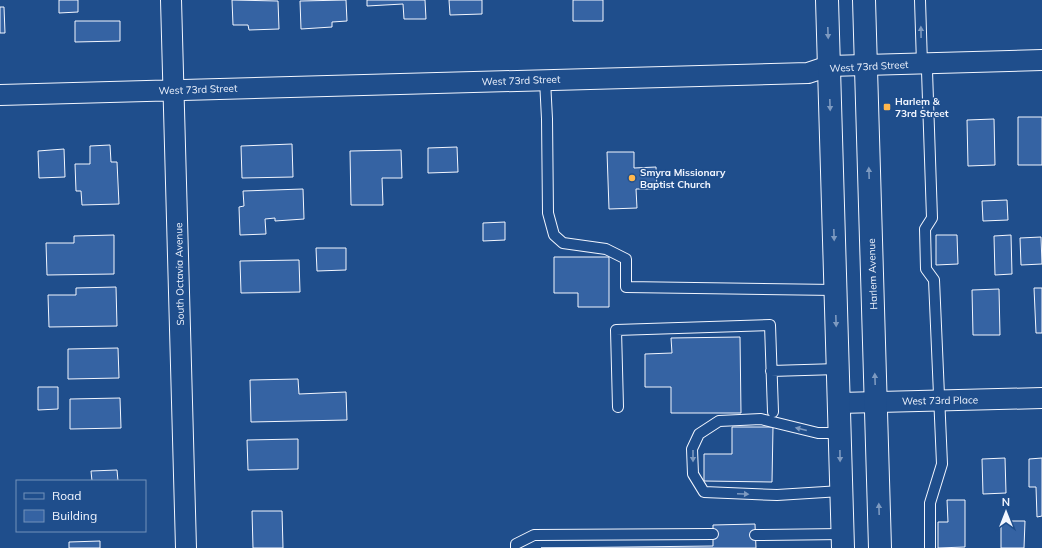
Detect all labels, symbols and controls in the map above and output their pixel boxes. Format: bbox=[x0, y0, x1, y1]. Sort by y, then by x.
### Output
one-way arrow bbox=[918, 25, 924, 38]
one-way arrow bbox=[825, 27, 831, 40]
street label: West 73rd Street bbox=[829, 58, 909, 75]
street label: West 73rd Street bbox=[481, 73, 561, 88]
street label: West 73rd Street bbox=[158, 82, 238, 97]
place label: Harlem & 73rd Street bbox=[895, 95, 949, 120]
one-way arrow bbox=[827, 99, 833, 112]
marker: Harlem & 73rd Street bbox=[882, 102, 892, 112]
place label: Smyra Missionary Baptist Church bbox=[640, 166, 726, 191]
one-way arrow bbox=[865, 167, 872, 179]
marker: Smyra Missionary Baptist Church bbox=[627, 173, 637, 183]
street label: South Octavia Avenue bbox=[172, 222, 187, 326]
one-way arrow bbox=[831, 229, 837, 242]
street label: Harlem Avenue bbox=[865, 238, 880, 310]
one-way arrow bbox=[833, 315, 839, 328]
one-way arrow bbox=[872, 372, 878, 385]
street label: West 73rd Place bbox=[902, 393, 978, 408]
one-way arrow bbox=[795, 425, 807, 431]
one-way arrow bbox=[690, 449, 696, 462]
one-way arrow bbox=[837, 450, 843, 463]
legend bbox=[16, 480, 146, 532]
text: Road bbox=[52, 488, 81, 503]
one-way arrow bbox=[737, 491, 750, 497]
north arrow bbox=[986, 492, 1026, 532]
text: N bbox=[1002, 495, 1010, 509]
one-way arrow bbox=[875, 503, 882, 515]
text: Building bbox=[52, 508, 97, 523]

